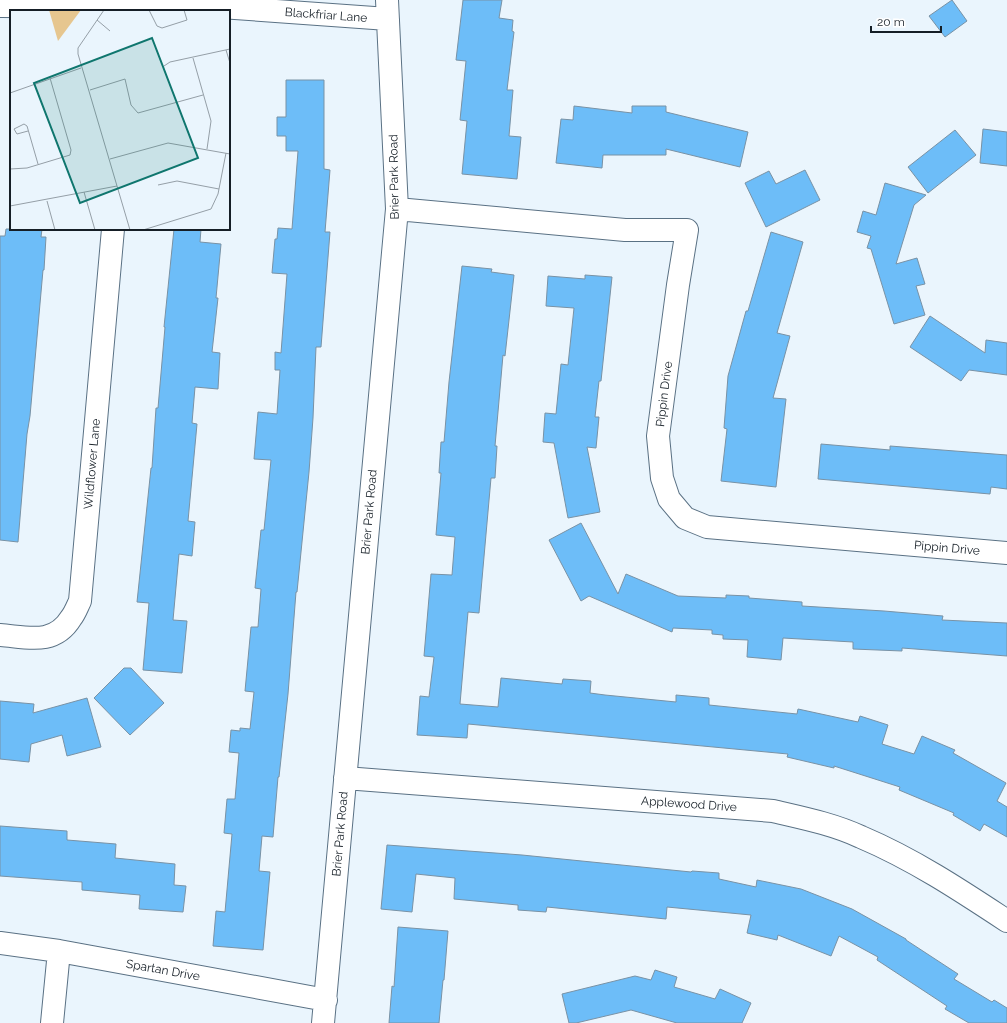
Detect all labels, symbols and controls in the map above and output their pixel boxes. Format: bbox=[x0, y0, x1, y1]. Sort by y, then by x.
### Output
street label: Blackfriar Lane bbox=[284, 5, 368, 25]
scale bar bbox=[871, 8, 941, 34]
inset map bbox=[10, 10, 230, 230]
text: 20 m bbox=[877, 15, 905, 29]
street label: Brier Park Road bbox=[386, 134, 402, 220]
street label: Pippin Drive bbox=[653, 360, 675, 428]
street label: Wildflower Lane bbox=[81, 418, 103, 510]
street label: Brier Park Road bbox=[358, 469, 380, 555]
street label: Pippin Drive bbox=[913, 538, 981, 558]
street label: Brier Park Road bbox=[329, 791, 351, 877]
street label: Applewood Drive bbox=[641, 794, 737, 814]
street label: Spartan Drive bbox=[125, 957, 201, 983]

